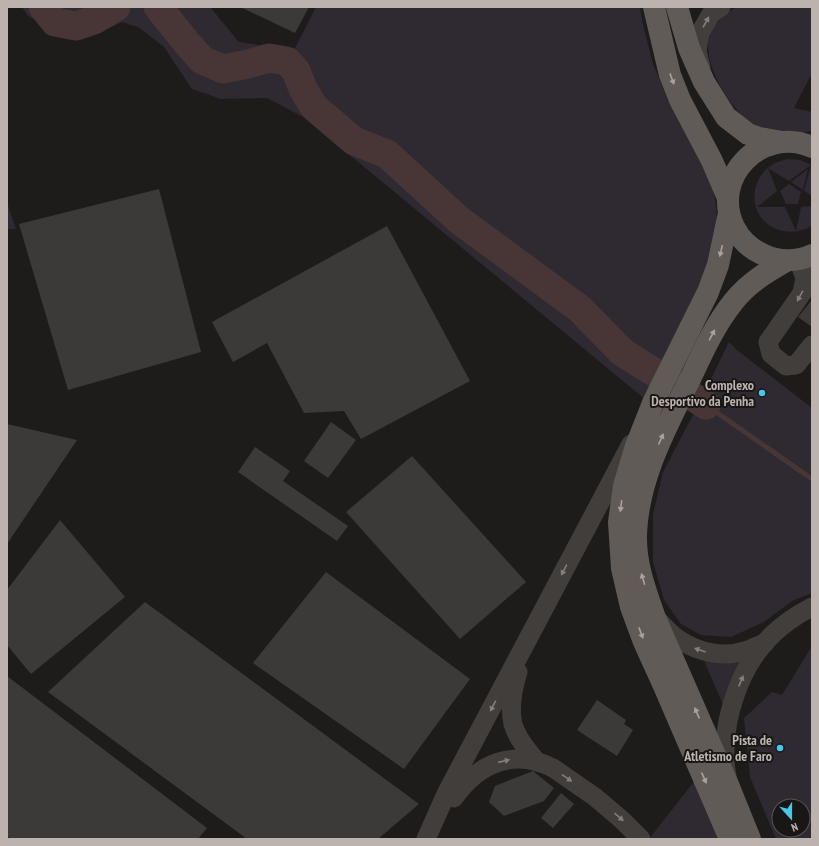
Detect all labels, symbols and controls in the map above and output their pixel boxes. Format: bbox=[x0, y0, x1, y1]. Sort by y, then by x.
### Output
one-way arrow bbox=[703, 16, 709, 28]
one-way arrow bbox=[669, 74, 675, 86]
one-way arrow bbox=[718, 245, 724, 257]
one-way arrow bbox=[796, 290, 803, 302]
one-way arrow bbox=[709, 329, 715, 341]
place label: Complexo Desportivo da Penha bbox=[651, 376, 754, 410]
marker: Complexo Desportivo da Penha bbox=[757, 388, 767, 398]
one-way arrow bbox=[659, 433, 665, 445]
one-way arrow bbox=[618, 500, 624, 512]
one-way arrow bbox=[561, 564, 567, 575]
one-way arrow bbox=[640, 573, 646, 585]
one-way arrow bbox=[638, 628, 644, 640]
one-way arrow bbox=[694, 647, 706, 653]
one-way arrow bbox=[738, 674, 744, 686]
one-way arrow bbox=[490, 700, 496, 712]
one-way arrow bbox=[693, 706, 699, 718]
place label: Pista de Atletismo de Faro bbox=[683, 731, 772, 765]
marker: Pista de Atletismo de Faro bbox=[775, 743, 785, 753]
one-way arrow bbox=[497, 757, 510, 763]
one-way arrow bbox=[701, 772, 707, 784]
one-way arrow bbox=[562, 774, 572, 782]
north arrow bbox=[771, 798, 811, 838]
one-way arrow bbox=[613, 813, 624, 822]
text: N bbox=[789, 820, 800, 835]

